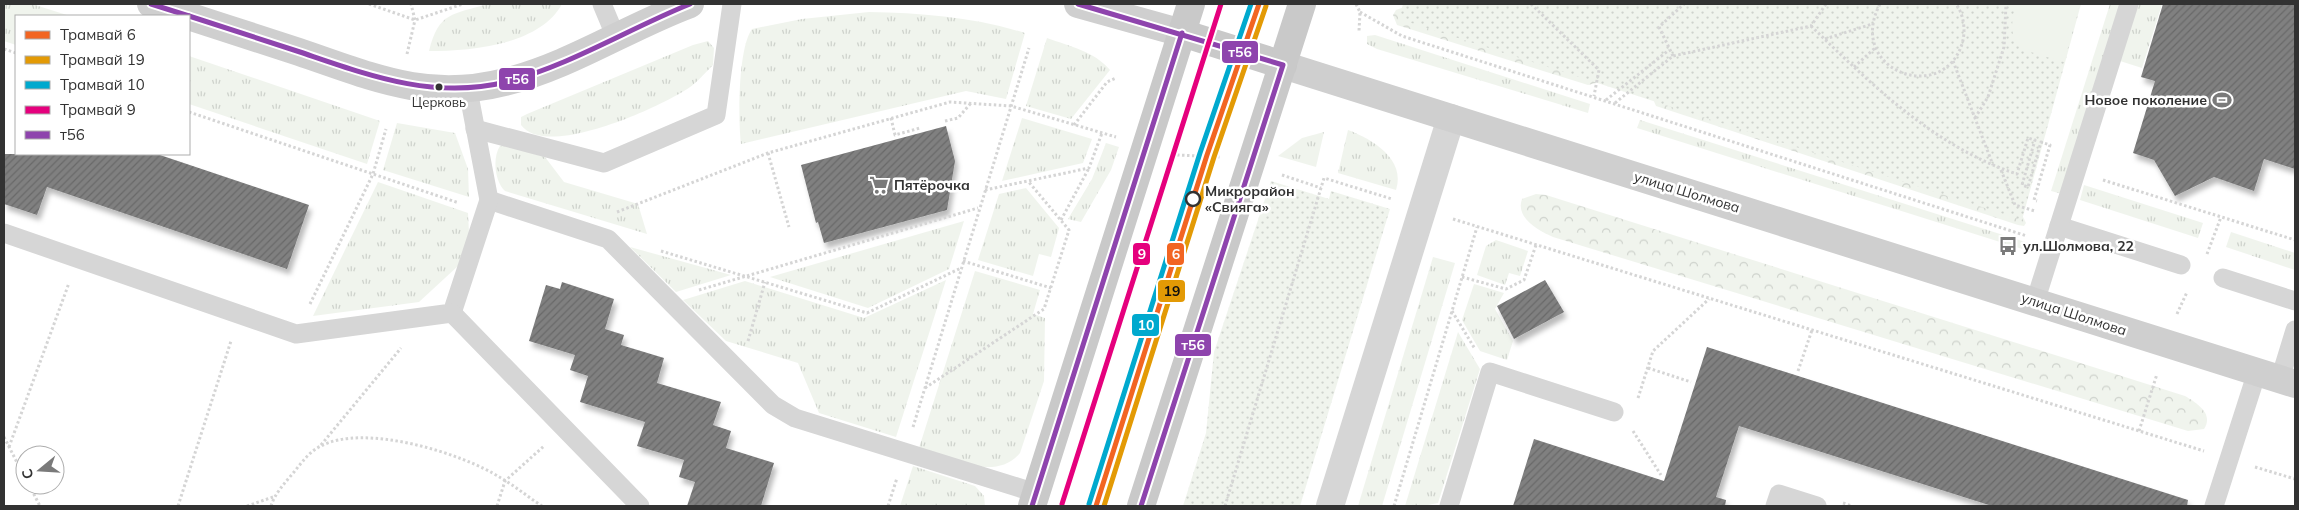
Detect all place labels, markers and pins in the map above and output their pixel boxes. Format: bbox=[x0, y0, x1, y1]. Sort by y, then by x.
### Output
marker: Церковь bbox=[434, 82, 444, 92]
sports icon: Новое поколение bbox=[2211, 89, 2233, 111]
place label: Новое поколение bbox=[2084, 91, 2207, 109]
place label: Церковь bbox=[412, 94, 466, 110]
supermarket icon: Пятёрочка bbox=[868, 174, 890, 196]
place label: Пятёрочка bbox=[894, 176, 970, 194]
place label: Микрорайон «Свияга» bbox=[1205, 182, 1295, 216]
marker: Микрорайон «Свияга» bbox=[1185, 191, 1201, 207]
bus stop icon: ул.Шолмова, 22 bbox=[1997, 235, 2019, 257]
place label: ул.Шолмова, 22 bbox=[2023, 237, 2134, 255]

